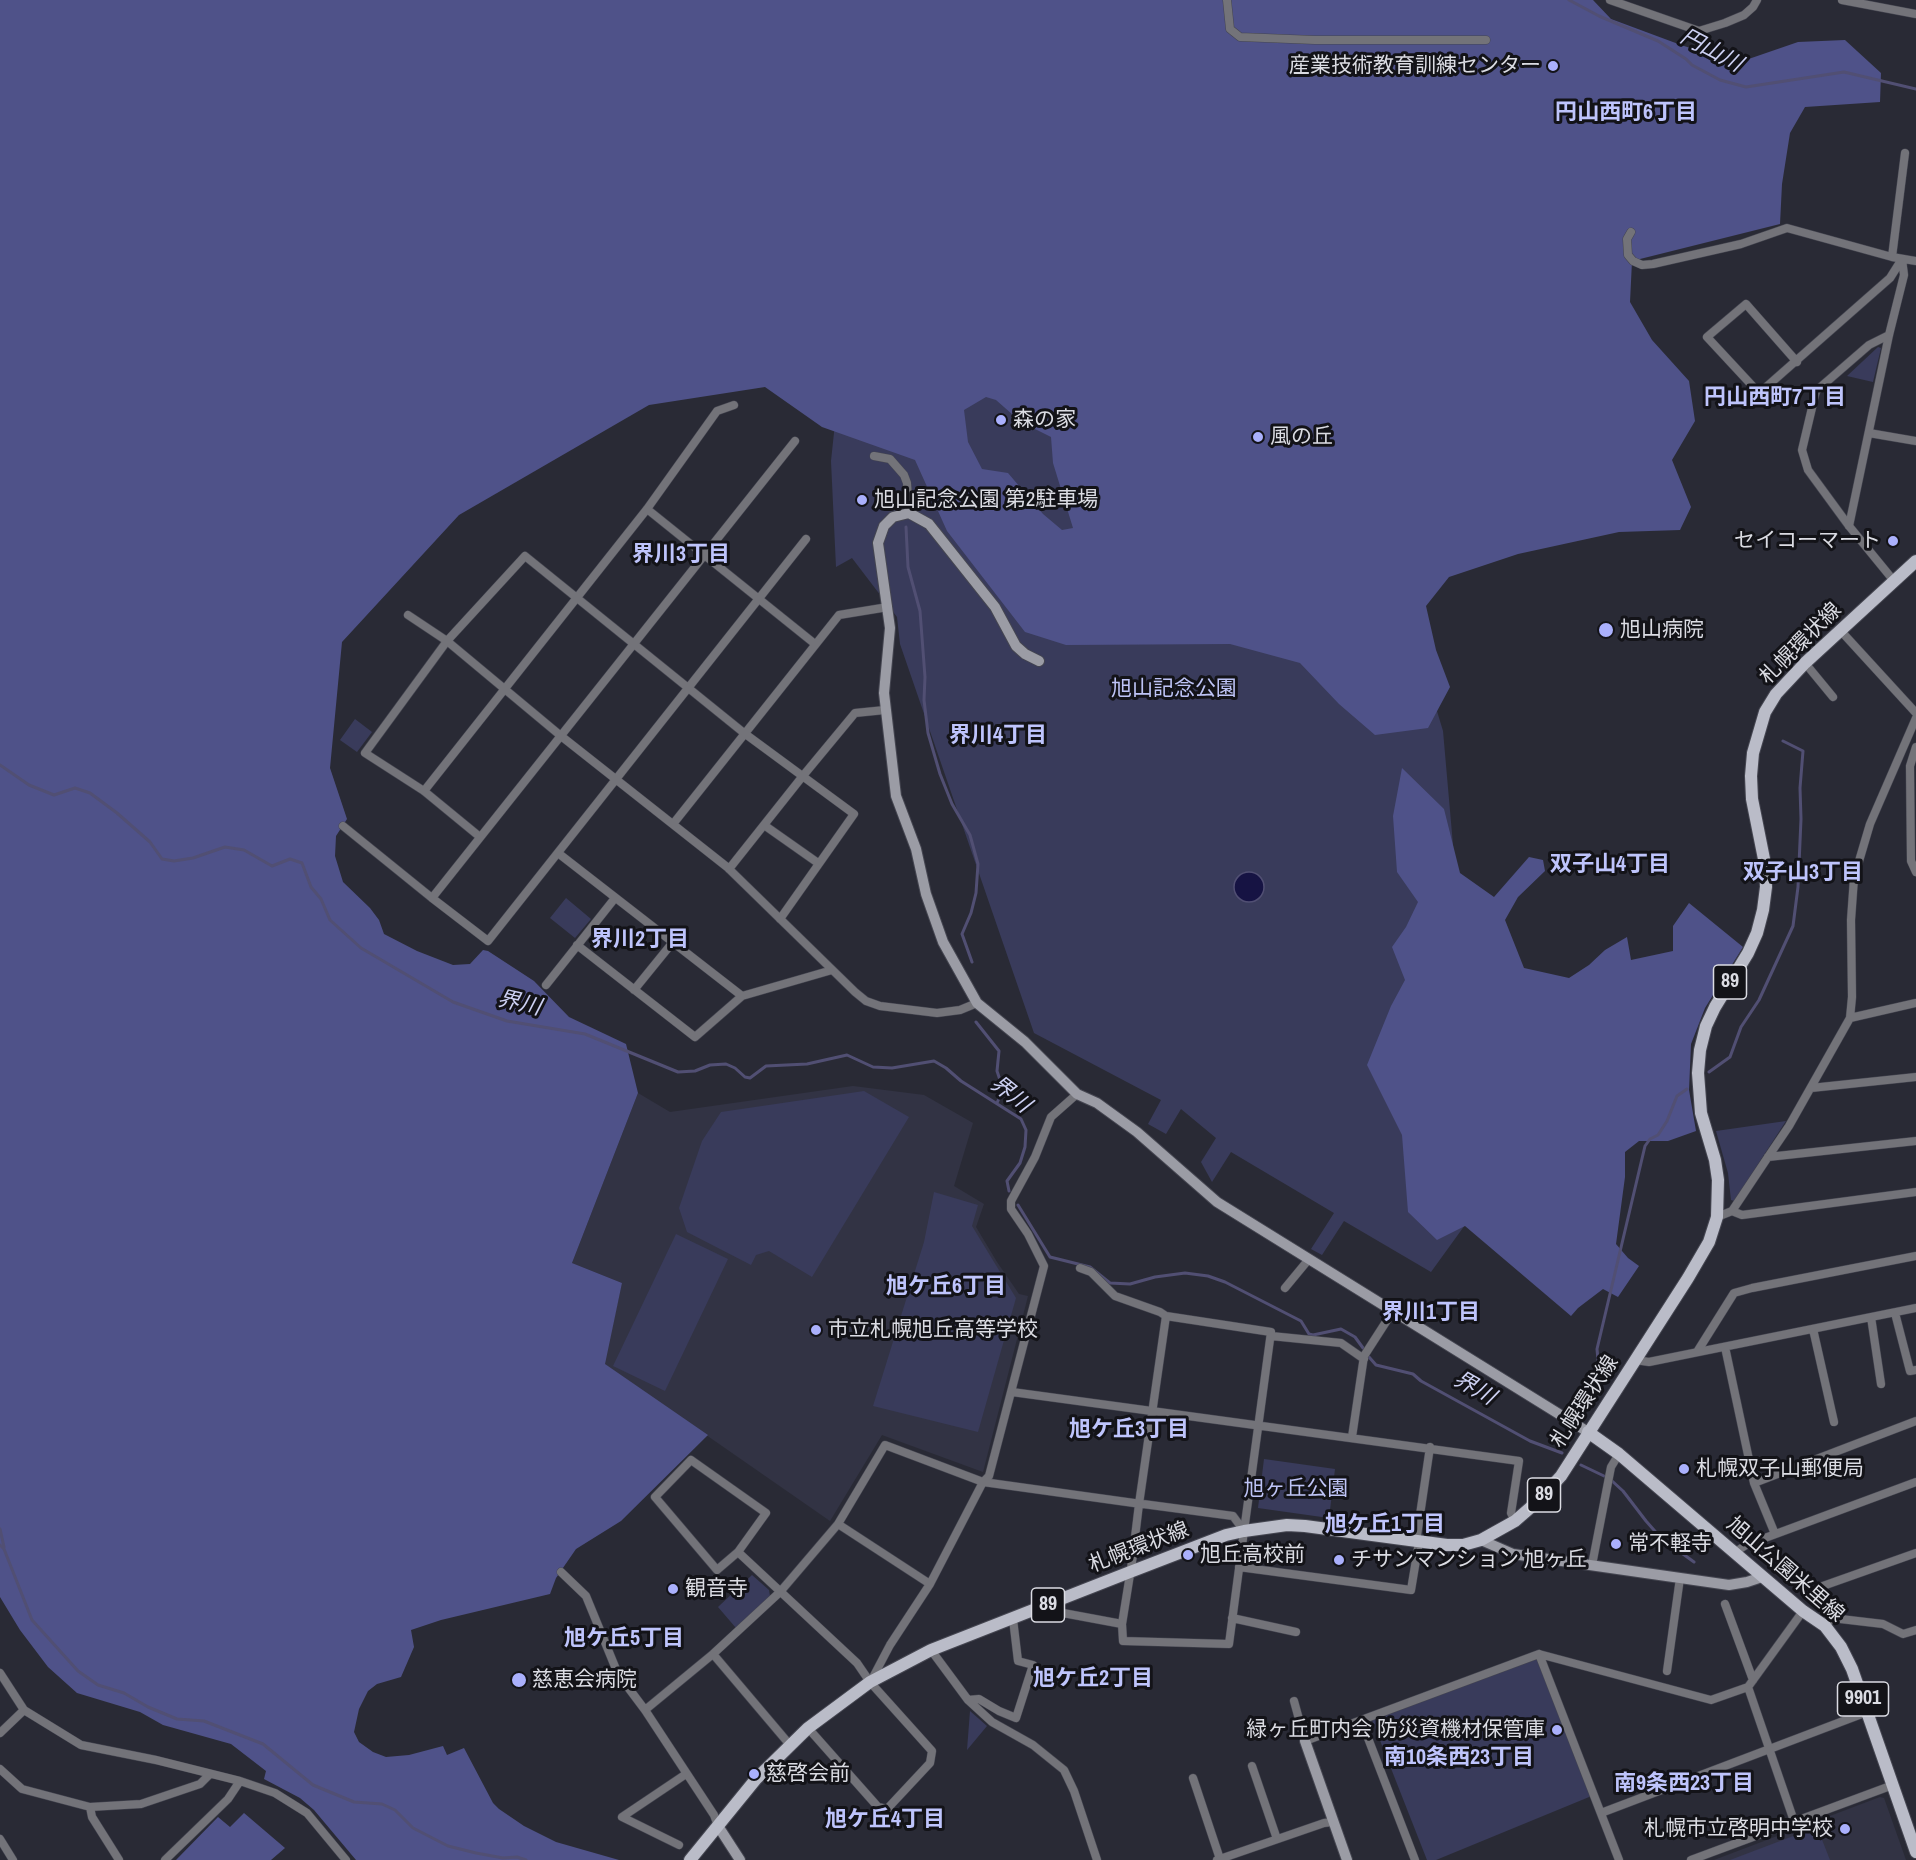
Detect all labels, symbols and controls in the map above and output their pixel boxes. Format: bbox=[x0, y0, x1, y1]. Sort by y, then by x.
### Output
water label: 円山川 bbox=[1676, 24, 1746, 78]
place label: 産業技術教育訓練センター bbox=[1289, 53, 1541, 79]
marker: 産業技術教育訓練センター bbox=[1546, 59, 1560, 73]
district label: 円山西町6丁目 bbox=[1555, 100, 1697, 126]
district label: 円山西町7丁目 bbox=[1704, 385, 1846, 411]
place label: 森の家 bbox=[1013, 407, 1076, 433]
marker: 森の家 bbox=[994, 413, 1008, 427]
place label: 風の丘 bbox=[1270, 424, 1333, 450]
marker: 風の丘 bbox=[1251, 430, 1265, 444]
place label: 旭山記念公園 第2駐車場 bbox=[874, 487, 1098, 513]
marker: 旭山記念公園 第2駐車場 bbox=[855, 493, 869, 507]
place label: セイコーマート bbox=[1734, 528, 1881, 554]
marker: セイコーマート bbox=[1886, 534, 1900, 548]
district label: 界川3丁目 bbox=[632, 542, 730, 568]
street label: 札幌環状線 bbox=[1755, 598, 1847, 690]
place label: 旭山病院 bbox=[1620, 617, 1704, 643]
marker: 旭山病院 bbox=[1597, 621, 1615, 639]
park label: 旭山記念公園 bbox=[1111, 676, 1237, 702]
district label: 界川4丁目 bbox=[949, 723, 1047, 749]
district label: 双子山4丁目 bbox=[1550, 852, 1670, 878]
district label: 双子山3丁目 bbox=[1743, 860, 1863, 886]
district label: 界川2丁目 bbox=[591, 927, 689, 953]
road number: 89 bbox=[1714, 965, 1746, 999]
water label: 界川 bbox=[495, 986, 543, 1022]
water label: 界川 bbox=[985, 1071, 1035, 1119]
district label: 旭ケ丘6丁目 bbox=[886, 1274, 1006, 1300]
district label: 界川1丁目 bbox=[1382, 1300, 1480, 1326]
place label: 市立札幌旭丘高等学校 bbox=[828, 1317, 1038, 1343]
marker: 市立札幌旭丘高等学校 bbox=[809, 1323, 823, 1337]
street label: 札幌環状線 bbox=[1546, 1351, 1624, 1453]
water label: 界川 bbox=[1448, 1367, 1500, 1411]
district label: 旭ケ丘3丁目 bbox=[1069, 1417, 1189, 1443]
place label: 札幌双子山郵便局 bbox=[1696, 1456, 1864, 1482]
marker: 札幌双子山郵便局 bbox=[1677, 1462, 1691, 1476]
park label: 旭ヶ丘公園 bbox=[1244, 1476, 1348, 1502]
road number: 89 bbox=[1528, 1478, 1560, 1512]
district label: 旭ケ丘1丁目 bbox=[1325, 1512, 1445, 1538]
street label: 旭山公園米里線 bbox=[1721, 1512, 1849, 1628]
street label: 札幌環状線 bbox=[1085, 1517, 1193, 1579]
place label: 常不軽寺 bbox=[1628, 1531, 1712, 1557]
marker: 常不軽寺 bbox=[1609, 1537, 1623, 1551]
place label: 旭丘高校前 bbox=[1200, 1542, 1305, 1568]
place label: チサンマンション 旭ヶ丘 bbox=[1351, 1547, 1587, 1573]
marker: 旭丘高校前 bbox=[1181, 1548, 1195, 1562]
marker: チサンマンション 旭ヶ丘 bbox=[1332, 1553, 1346, 1567]
place label: 観音寺 bbox=[685, 1576, 748, 1602]
marker: 観音寺 bbox=[666, 1582, 680, 1596]
road number: 89 bbox=[1032, 1588, 1064, 1622]
district label: 旭ケ丘5丁目 bbox=[564, 1626, 684, 1652]
district label: 旭ケ丘2丁目 bbox=[1033, 1666, 1153, 1692]
place label: 慈恵会病院 bbox=[532, 1667, 637, 1693]
marker: 慈恵会病院 bbox=[510, 1671, 528, 1689]
road number: 9901 bbox=[1838, 1682, 1888, 1716]
place label: 緑ヶ丘町内会 防災資機材保管庫 bbox=[1246, 1717, 1545, 1743]
marker: 緑ヶ丘町内会 防災資機材保管庫 bbox=[1550, 1723, 1564, 1737]
district label: 南10条西23丁目 bbox=[1384, 1745, 1534, 1771]
place label: 慈啓会前 bbox=[766, 1761, 850, 1787]
marker: 慈啓会前 bbox=[747, 1767, 761, 1781]
district label: 南9条西23丁目 bbox=[1614, 1771, 1754, 1797]
district label: 旭ケ丘4丁目 bbox=[825, 1807, 945, 1833]
place label: 札幌市立啓明中学校 bbox=[1644, 1816, 1833, 1842]
marker: 札幌市立啓明中学校 bbox=[1838, 1822, 1852, 1836]

